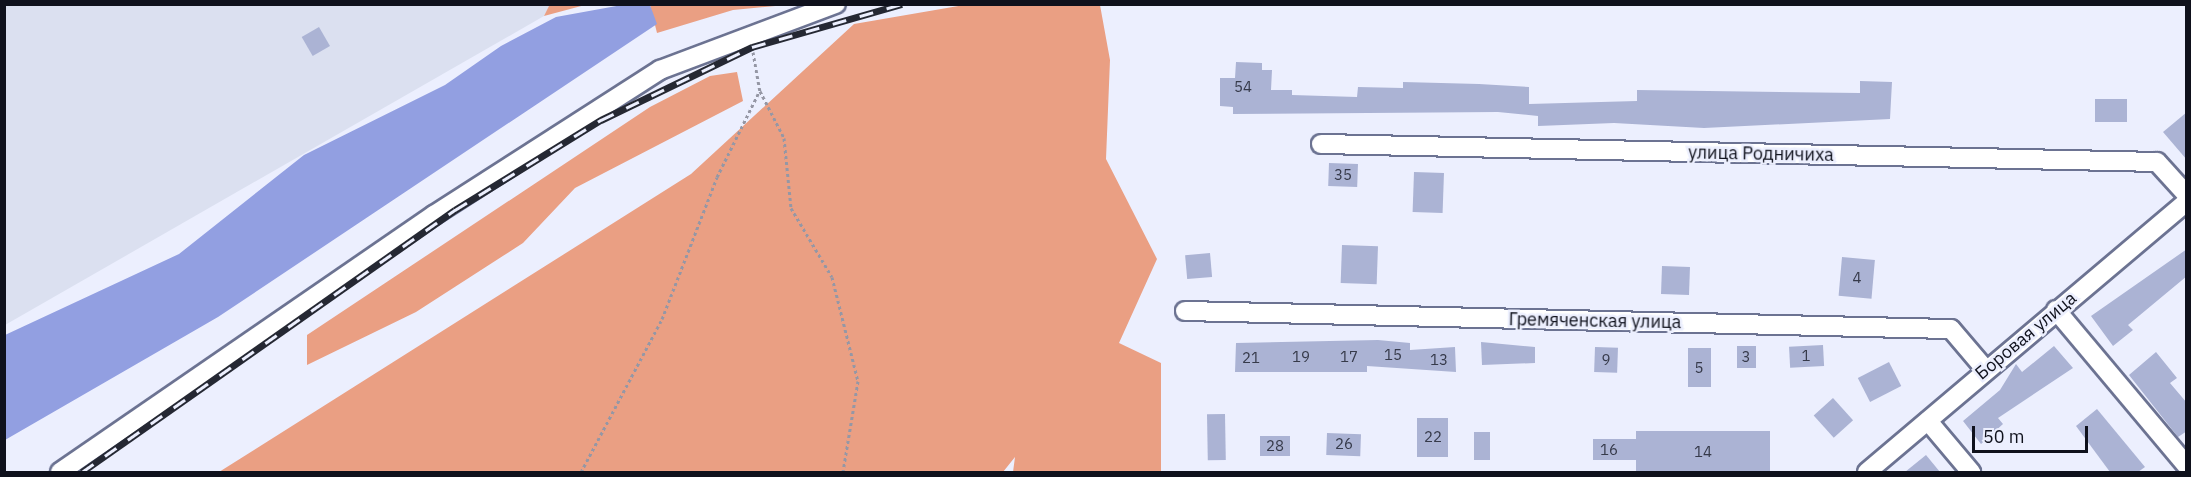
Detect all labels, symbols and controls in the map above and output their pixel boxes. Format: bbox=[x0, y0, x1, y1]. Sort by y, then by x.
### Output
house number: 54 bbox=[1234, 78, 1252, 96]
street label: улица Родничиха bbox=[1688, 142, 1834, 166]
house number: 35 bbox=[1334, 166, 1352, 184]
house number: 4 bbox=[1853, 269, 1861, 287]
street label: Боровая улица bbox=[1971, 287, 2081, 385]
street label: Гремяченская улица bbox=[1508, 309, 1682, 333]
house number: 15 bbox=[1384, 346, 1402, 364]
house number: 1 bbox=[1802, 347, 1810, 365]
house number: 19 bbox=[1292, 348, 1310, 366]
house number: 17 bbox=[1340, 348, 1358, 366]
house number: 3 bbox=[1742, 348, 1750, 366]
house number: 21 bbox=[1242, 349, 1260, 367]
house number: 13 bbox=[1430, 351, 1448, 369]
house number: 9 bbox=[1602, 351, 1610, 369]
house number: 5 bbox=[1695, 359, 1703, 377]
scale bar bbox=[1975, 414, 2090, 452]
text: 50 m bbox=[1983, 425, 2025, 448]
house number: 22 bbox=[1424, 428, 1442, 446]
house number: 26 bbox=[1335, 435, 1353, 453]
house number: 28 bbox=[1266, 437, 1284, 455]
house number: 16 bbox=[1600, 441, 1618, 459]
house number: 14 bbox=[1694, 443, 1712, 461]

